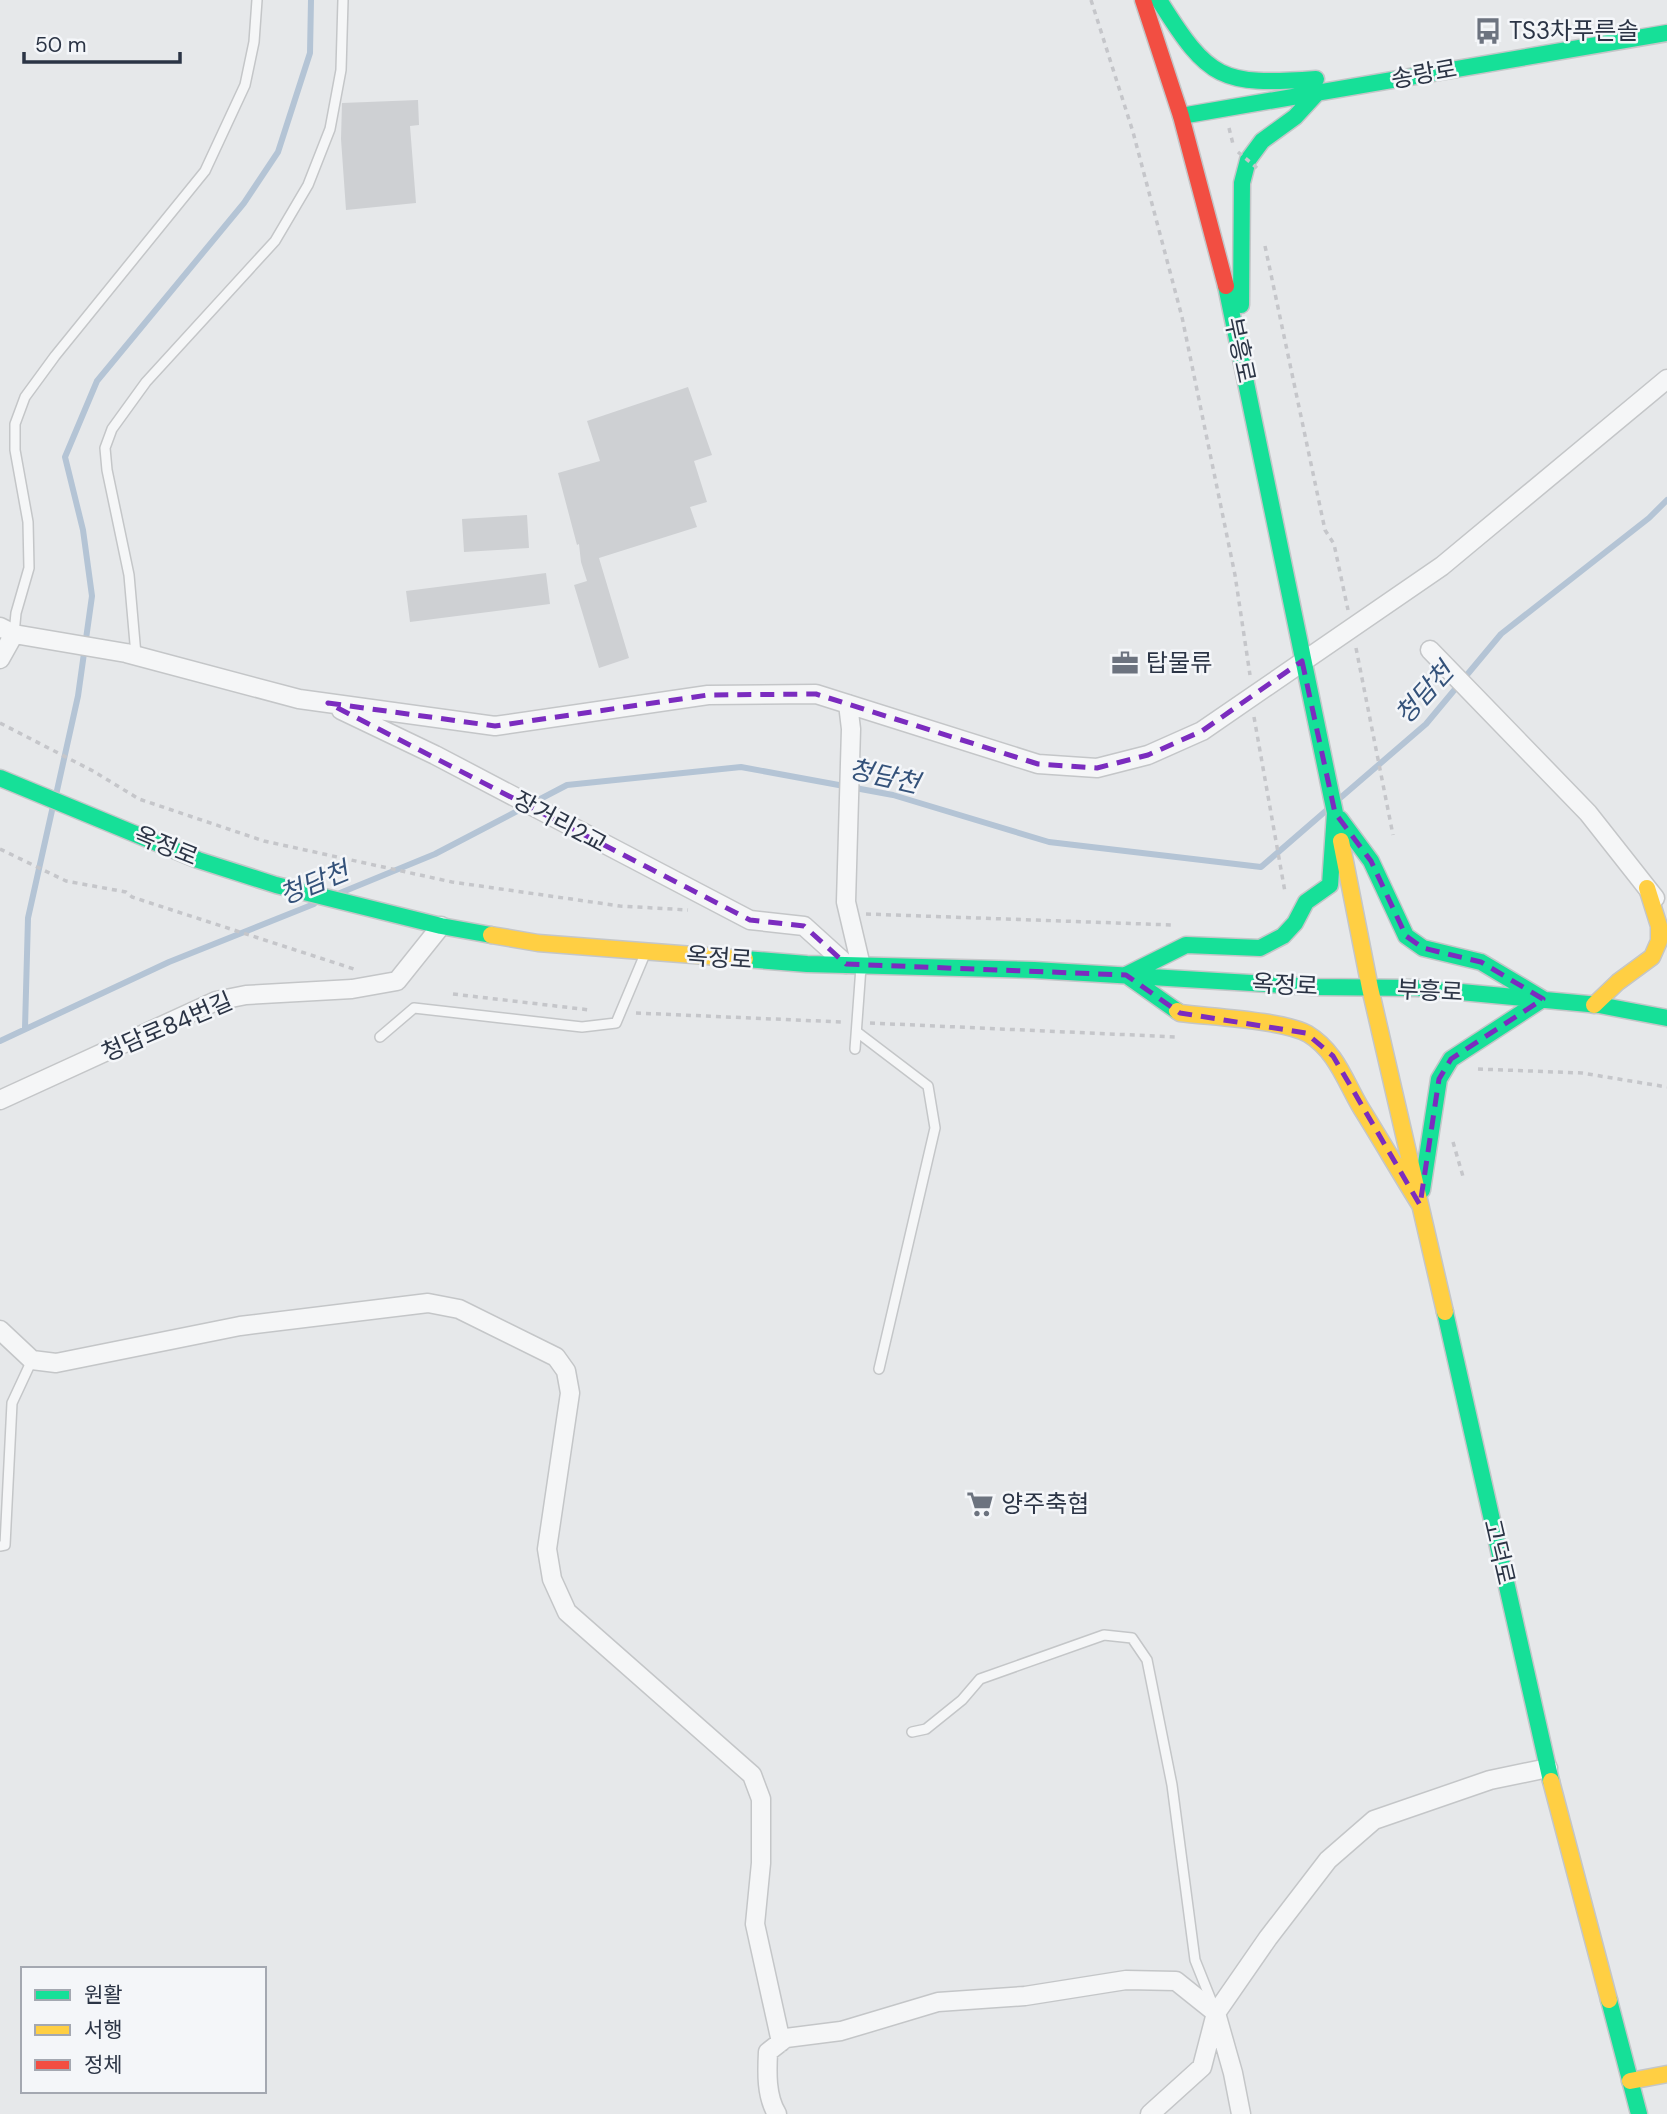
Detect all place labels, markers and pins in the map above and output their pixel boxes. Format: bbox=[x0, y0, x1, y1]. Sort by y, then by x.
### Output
place label: TS3차푸른솔 bbox=[1509, 15, 1638, 46]
bus stop icon: TS3차푸른솔 bbox=[1473, 16, 1503, 46]
place label: 탑물류 bbox=[1146, 647, 1212, 678]
office icon: 탑물류 bbox=[1110, 648, 1140, 678]
place label: 양주축협 bbox=[1001, 1488, 1089, 1519]
supermarket icon: 양주축협 bbox=[965, 1489, 995, 1519]

